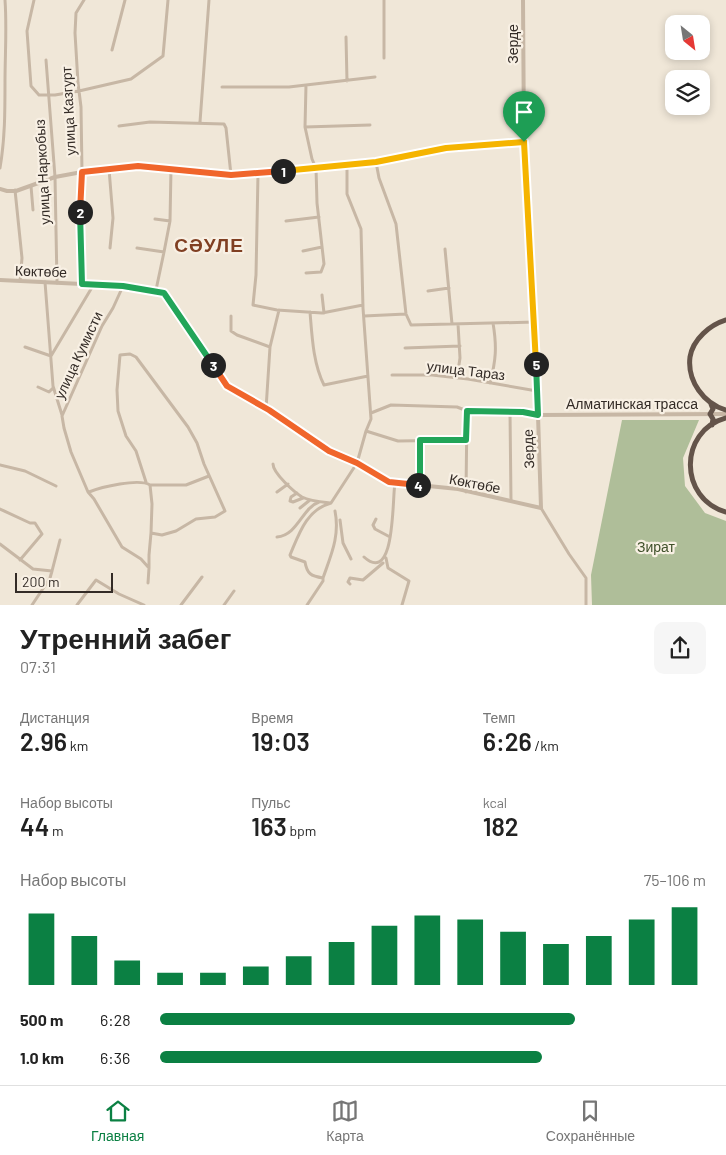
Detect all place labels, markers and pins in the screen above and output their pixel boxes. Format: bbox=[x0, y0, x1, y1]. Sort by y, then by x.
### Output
pin bbox=[503, 91, 545, 142]
pin: 1 bbox=[270, 158, 296, 184]
pin: 2 bbox=[68, 200, 92, 224]
pin: 3 bbox=[200, 352, 226, 378]
pin: 5 bbox=[524, 352, 548, 376]
pin: 4 bbox=[406, 472, 430, 498]

